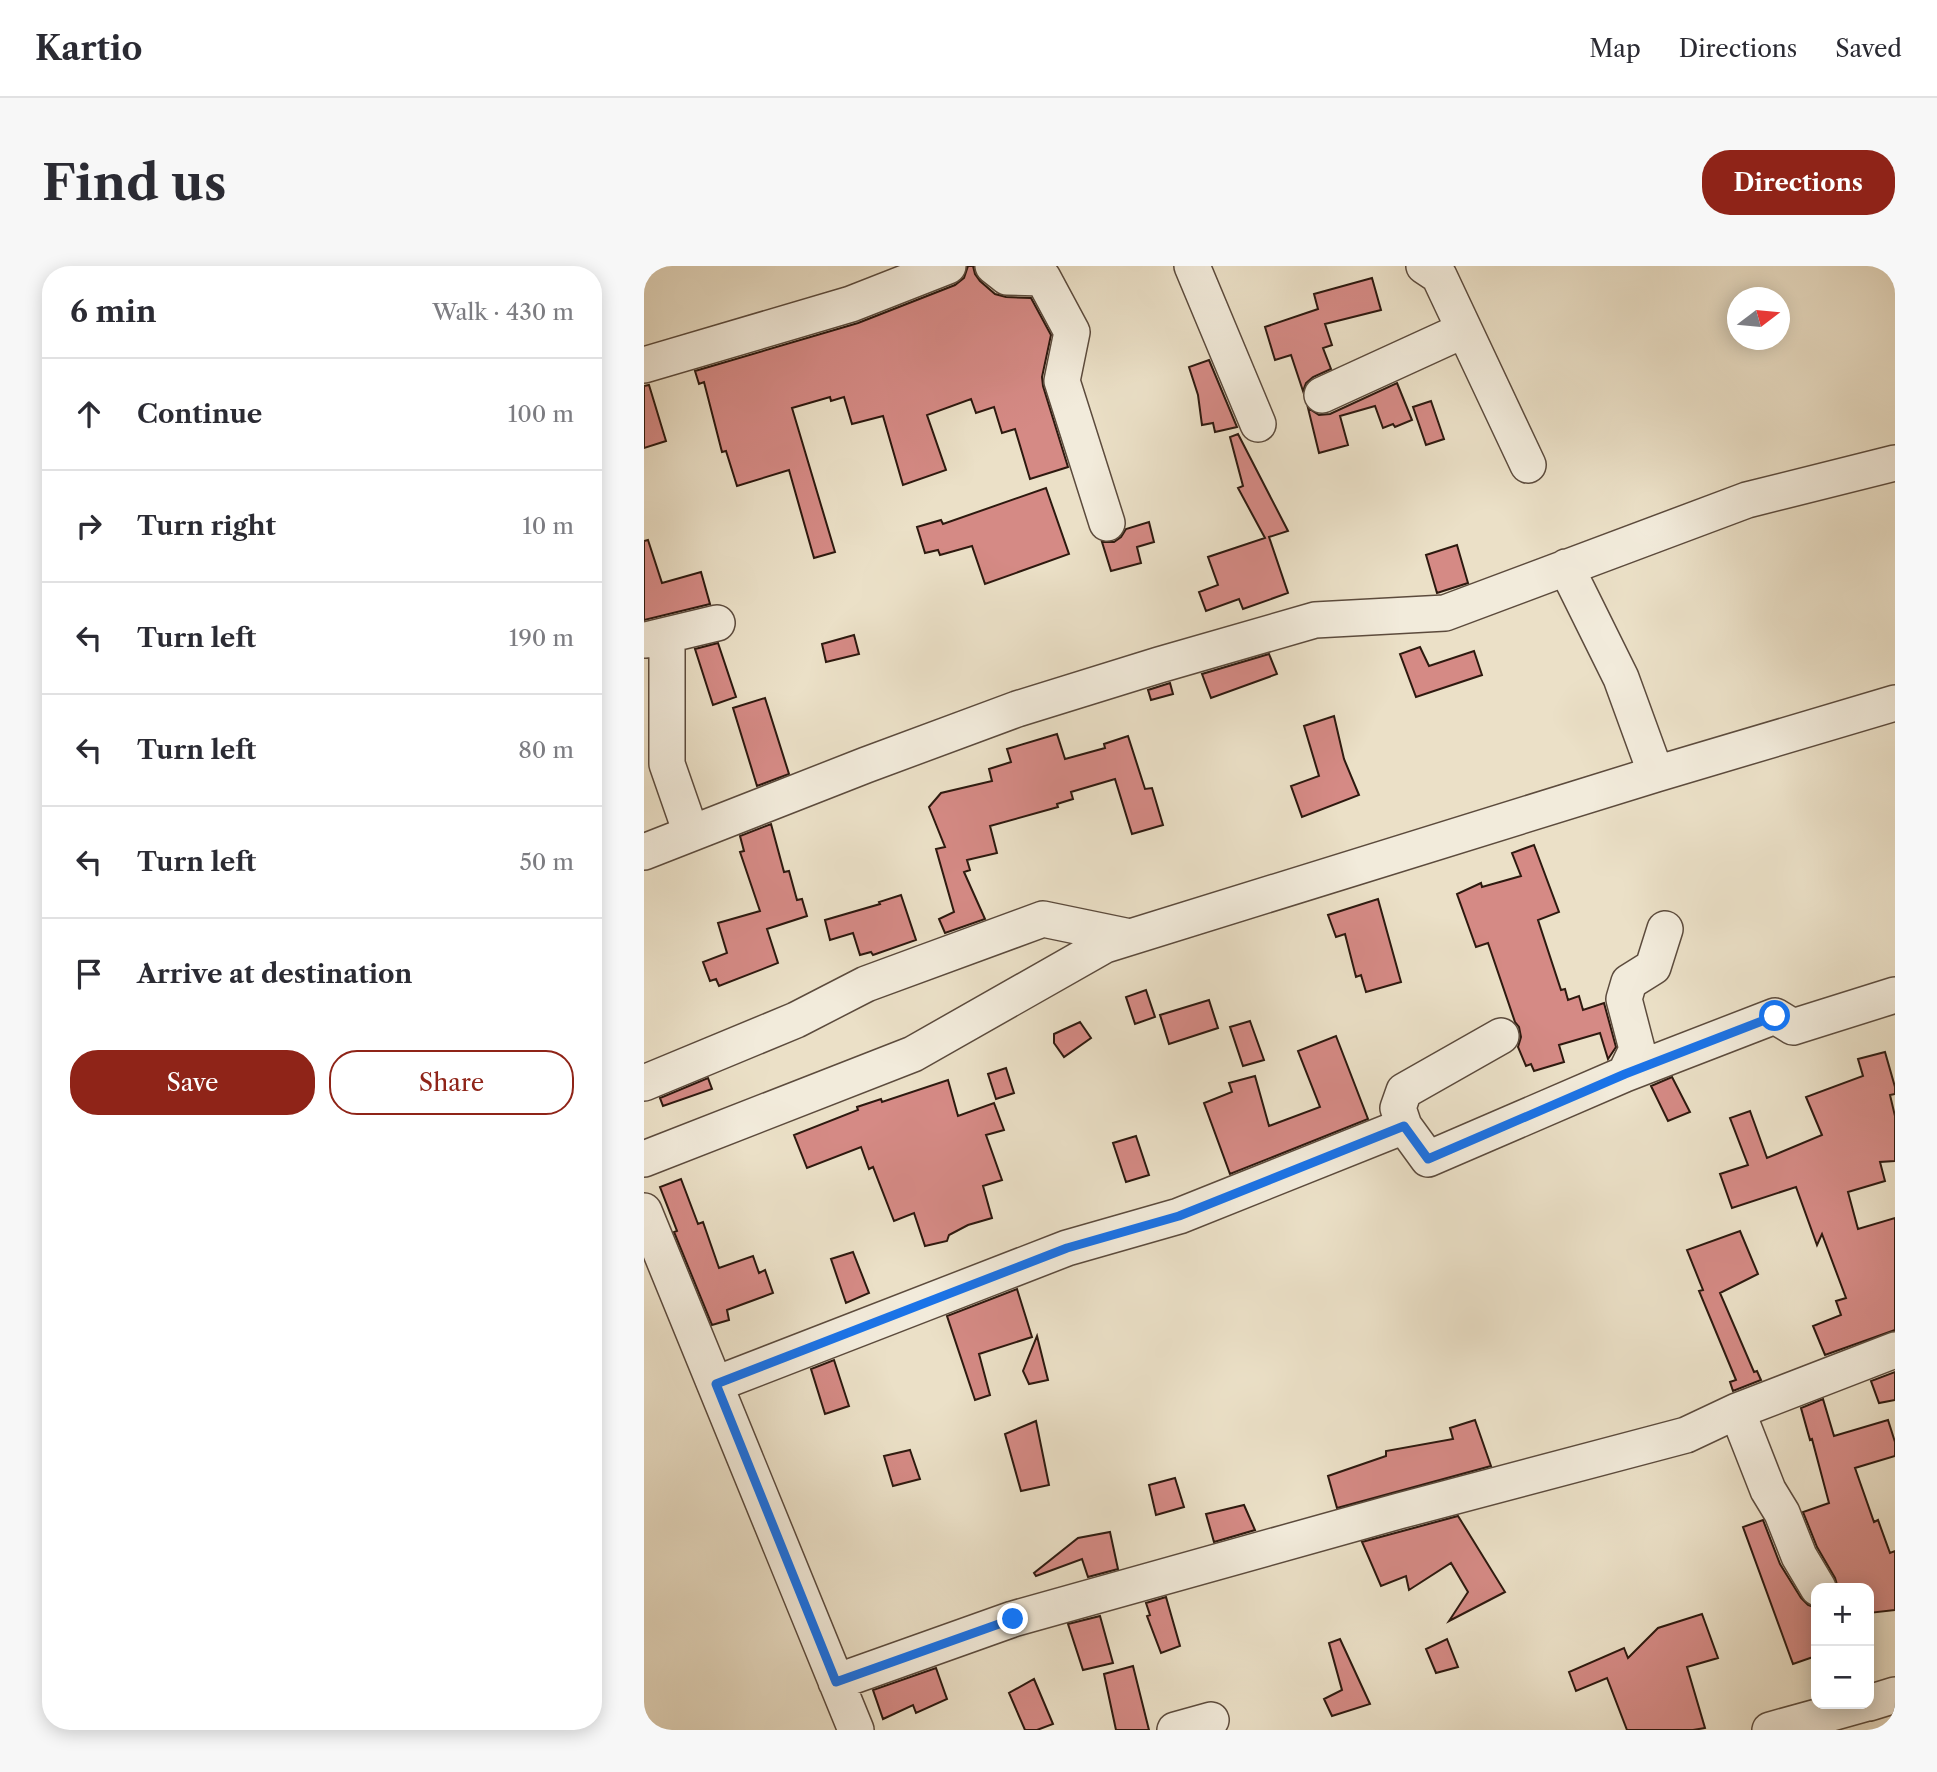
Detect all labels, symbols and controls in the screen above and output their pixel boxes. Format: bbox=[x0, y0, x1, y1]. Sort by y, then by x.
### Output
text: Kartio bbox=[35, 28, 143, 69]
text: Map bbox=[1589, 34, 1641, 63]
text: Directions bbox=[1679, 34, 1797, 63]
text: Saved bbox=[1835, 34, 1902, 63]
button: Directions bbox=[1702, 150, 1895, 215]
text: Find us bbox=[42, 152, 226, 213]
north arrow bbox=[1727, 287, 1790, 350]
text: 6 min bbox=[70, 293, 157, 330]
text: Walk · 430 m bbox=[432, 298, 574, 326]
icon: ahead bbox=[70, 395, 108, 433]
text: Continue bbox=[137, 398, 262, 430]
text: 100 m bbox=[508, 400, 574, 428]
icon: right bbox=[70, 507, 108, 545]
text: Turn right bbox=[137, 510, 276, 542]
text: 10 m bbox=[522, 512, 574, 540]
icon: left bbox=[70, 619, 108, 657]
text: Turn left bbox=[137, 622, 256, 654]
text: 190 m bbox=[509, 624, 574, 652]
icon: left bbox=[70, 731, 108, 769]
text: Turn left bbox=[137, 734, 256, 766]
text: 80 m bbox=[518, 736, 574, 764]
icon: left bbox=[70, 843, 108, 881]
text: Turn left bbox=[137, 846, 256, 878]
text: 50 m bbox=[519, 848, 574, 876]
icon: arrive bbox=[70, 955, 108, 993]
text: Arrive at destination bbox=[137, 958, 412, 990]
route start bbox=[1759, 1000, 1790, 1031]
button: Save bbox=[70, 1050, 315, 1115]
button: Share bbox=[329, 1050, 574, 1115]
map controls bbox=[1811, 1583, 1874, 1709]
button: + bbox=[1811, 1583, 1874, 1646]
route end bbox=[997, 1603, 1028, 1634]
button: − bbox=[1811, 1646, 1874, 1709]

